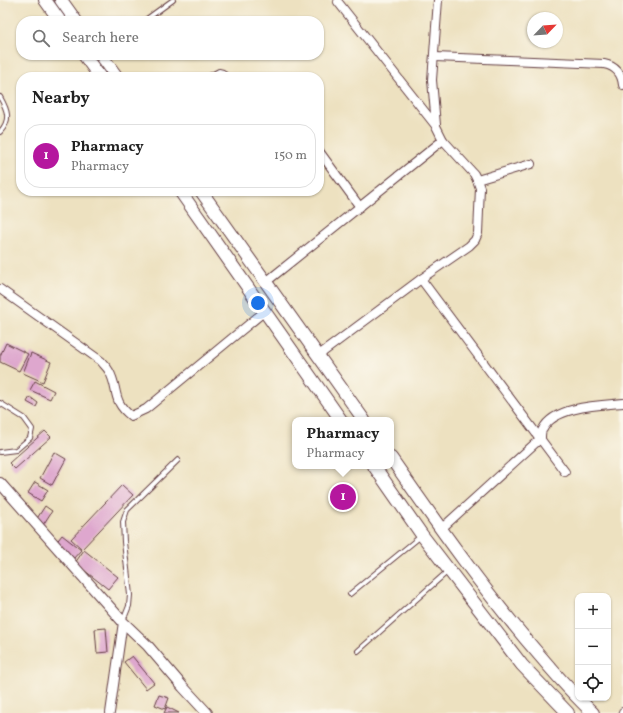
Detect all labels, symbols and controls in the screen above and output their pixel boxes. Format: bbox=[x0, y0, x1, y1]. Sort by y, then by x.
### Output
north arrow bbox=[527, 12, 563, 48]
search box bbox=[16, 16, 324, 60]
icon: search bbox=[30, 27, 52, 49]
text: Search here bbox=[62, 28, 139, 49]
text: Nearby bbox=[32, 87, 90, 110]
text: Pharmacy bbox=[71, 137, 144, 158]
text: 1 bbox=[43, 147, 49, 165]
text: 150 m bbox=[274, 147, 307, 165]
text: Pharmacy bbox=[71, 158, 129, 176]
your location bbox=[248, 293, 268, 313]
popup bbox=[292, 417, 394, 469]
text: Pharmacy bbox=[307, 424, 379, 445]
text: Pharmacy bbox=[307, 445, 365, 463]
pin: 1 bbox=[330, 482, 356, 512]
map controls bbox=[575, 593, 611, 701]
button: + bbox=[575, 593, 611, 629]
button: − bbox=[575, 629, 611, 665]
button: locate bbox=[575, 665, 611, 701]

